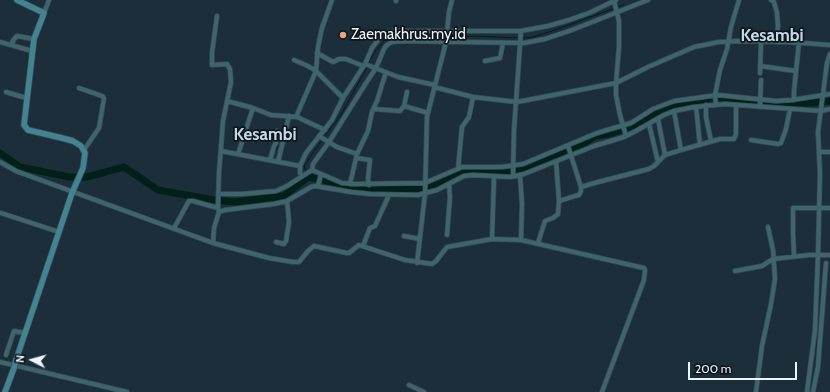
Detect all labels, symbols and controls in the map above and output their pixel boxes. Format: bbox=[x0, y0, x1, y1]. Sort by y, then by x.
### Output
place label: Zaemakhrus.my.id bbox=[351, 26, 466, 44]
district label: Kesambi bbox=[740, 26, 804, 46]
marker: Zaemakhrus.my.id bbox=[338, 30, 348, 40]
district label: Kesambi bbox=[233, 125, 297, 145]
north arrow bbox=[12, 340, 52, 380]
text: N bbox=[13, 354, 27, 363]
scale bar bbox=[690, 354, 799, 380]
text: 200 m bbox=[695, 361, 731, 376]

